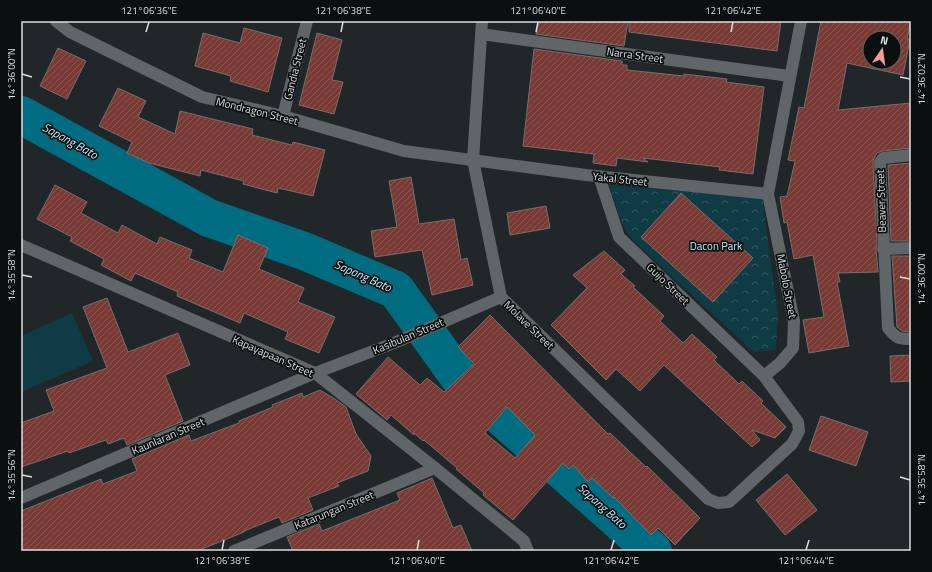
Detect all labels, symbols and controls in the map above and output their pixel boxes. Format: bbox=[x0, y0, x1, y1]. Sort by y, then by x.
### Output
text: 121°06'36"E bbox=[121, 3, 178, 18]
text: 121°06'38"E bbox=[315, 3, 372, 18]
text: 121°06'40"E bbox=[510, 3, 567, 18]
text: 121°06'42"E bbox=[705, 3, 762, 18]
north arrow bbox=[862, 30, 902, 70]
text: N bbox=[879, 32, 890, 49]
street label: Gandia Street bbox=[280, 37, 310, 101]
street label: Narra Street bbox=[606, 43, 664, 67]
text: 14°36'00"N bbox=[4, 48, 19, 100]
text: 14°36'02"N bbox=[914, 53, 929, 105]
street label: Mondragon Street bbox=[214, 93, 300, 129]
water label: Sapang Bato bbox=[39, 117, 102, 164]
street label: Yakal Street bbox=[592, 168, 648, 190]
street label: Beaver Street bbox=[872, 169, 890, 233]
park label: Dacon Park bbox=[690, 238, 743, 254]
text: 14°35'58"N bbox=[4, 249, 19, 301]
street label: Mabolo Street bbox=[773, 252, 801, 320]
text: 14°36'00"N bbox=[914, 253, 929, 305]
water label: Sapang Bato bbox=[332, 254, 396, 297]
street label: Guijo Street bbox=[643, 259, 693, 309]
street label: Molave Street bbox=[500, 297, 558, 353]
street label: Kasibulan Street bbox=[370, 314, 446, 358]
street label: Kapayapaan Street bbox=[230, 331, 316, 381]
street label: Kaunlaran Street bbox=[129, 413, 207, 459]
text: 14°35'56"N bbox=[4, 449, 19, 501]
text: 14°35'58"N bbox=[914, 454, 929, 506]
water label: Sapang Bato bbox=[573, 478, 632, 534]
street label: Katarungan Street bbox=[292, 487, 376, 533]
text: 121°06'38"E bbox=[194, 553, 251, 568]
text: 121°06'40"E bbox=[389, 553, 446, 568]
text: 121°06'42"E bbox=[583, 553, 640, 568]
text: 121°06'44"E bbox=[778, 553, 835, 568]

